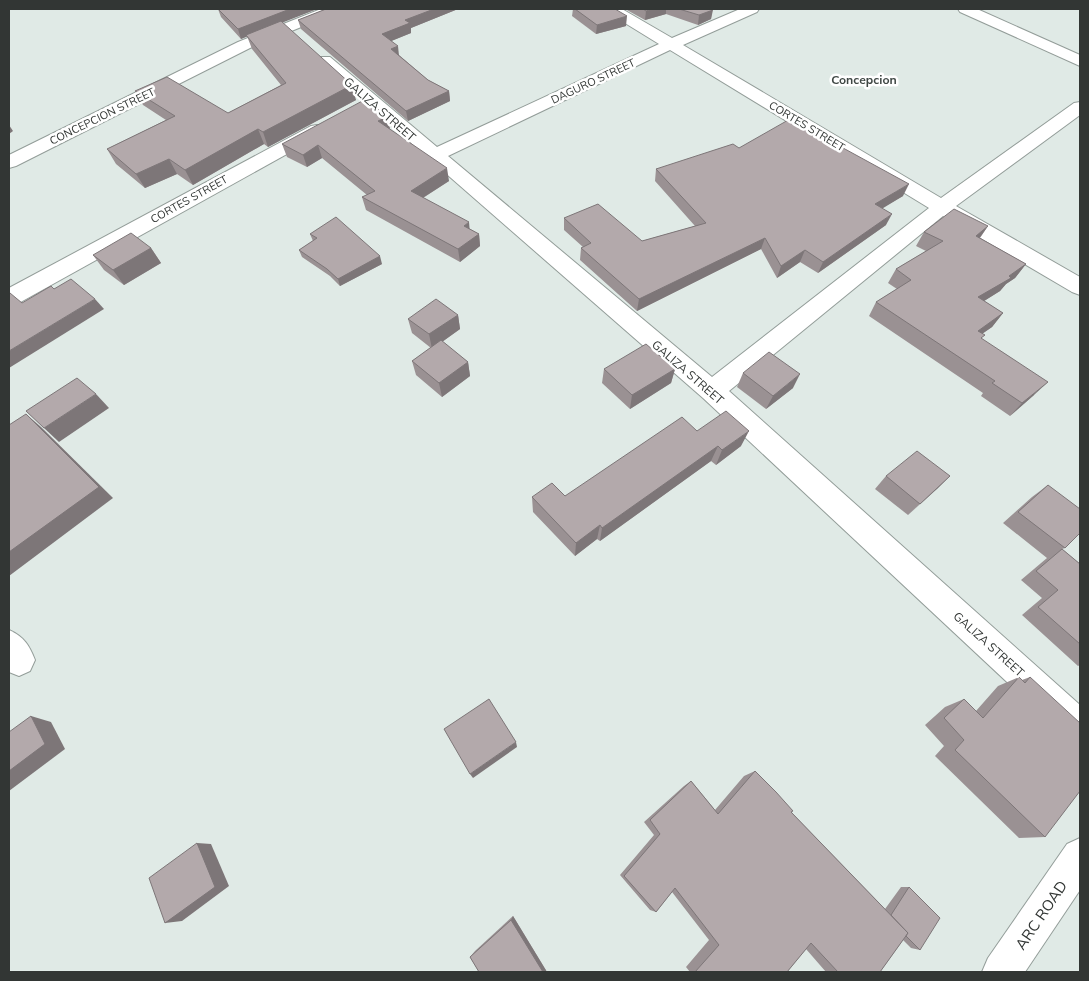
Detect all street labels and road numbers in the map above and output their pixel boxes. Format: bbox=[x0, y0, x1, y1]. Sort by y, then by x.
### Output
street label: DAGURO STREET bbox=[549, 55, 638, 107]
street label: GALIZA STREET bbox=[341, 74, 420, 145]
street label: CONCEPCION STREET bbox=[47, 84, 157, 148]
street label: CORTES STREET bbox=[766, 98, 848, 154]
street label: CORTES STREET bbox=[148, 172, 230, 226]
street label: GALIZA STREET bbox=[649, 337, 728, 408]
street label: GALIZA STREET bbox=[950, 608, 1028, 680]
street label: ARC ROAD bbox=[1011, 877, 1071, 953]

